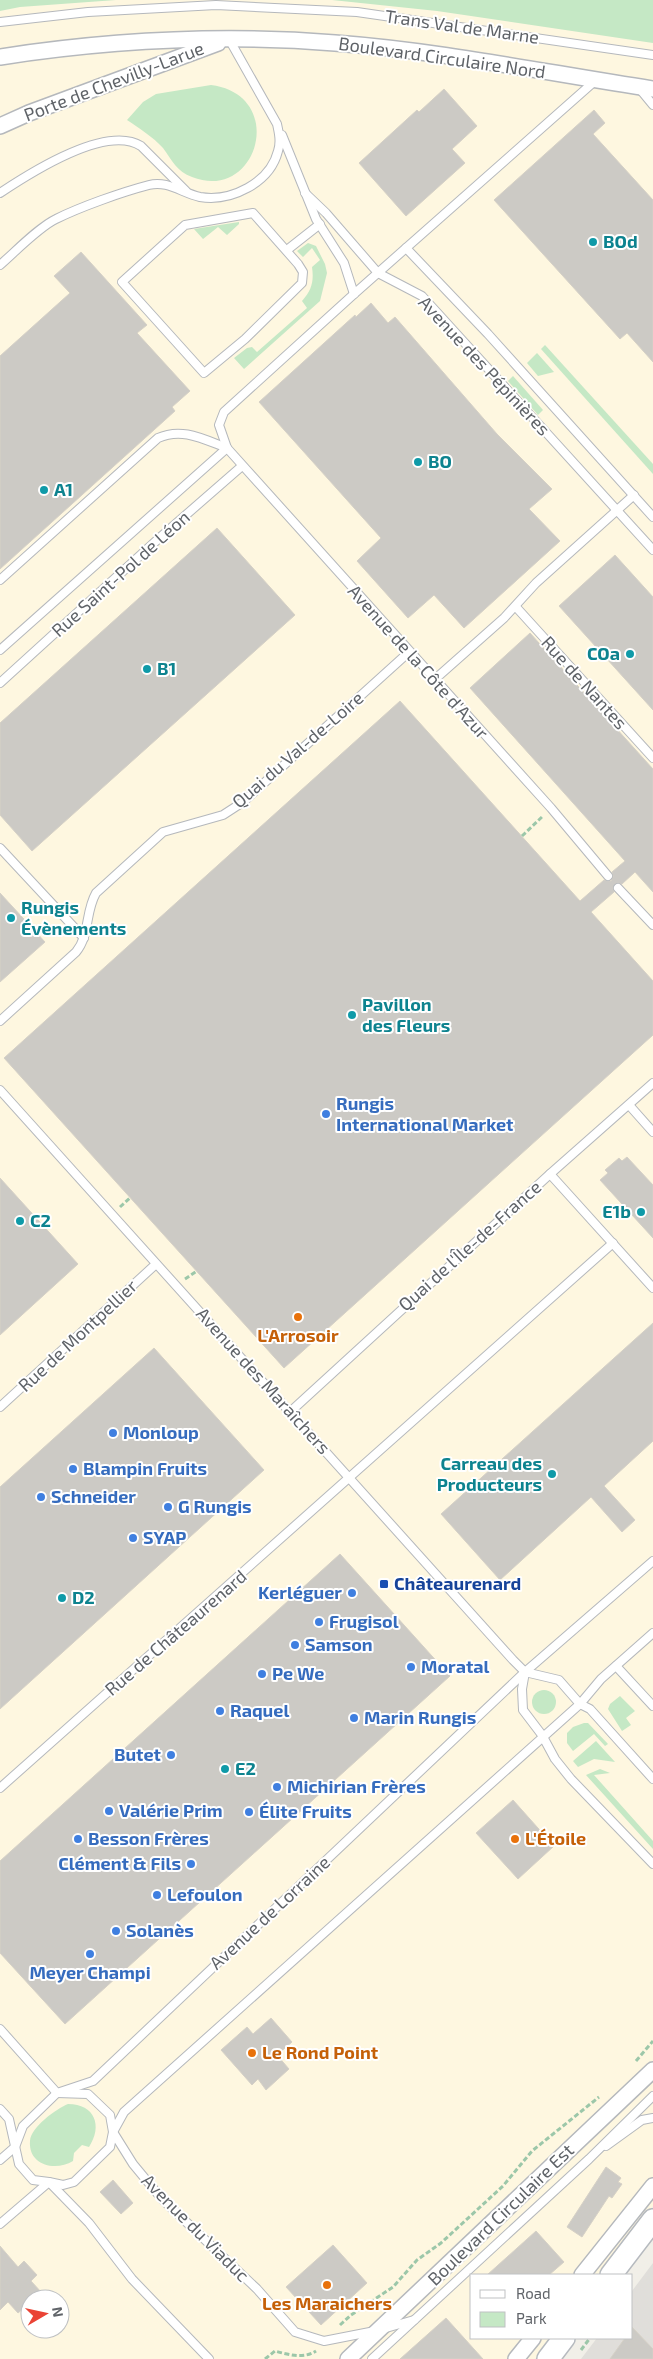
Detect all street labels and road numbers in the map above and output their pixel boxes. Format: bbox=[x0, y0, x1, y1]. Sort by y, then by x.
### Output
street label: Trans Val de Marne bbox=[384, 4, 541, 48]
street label: Boulevard Circulaire Nord bbox=[337, 32, 547, 82]
street label: Porte de Chevilly-Larue bbox=[21, 37, 207, 126]
street label: Avenue des Pépinières bbox=[414, 291, 555, 440]
street label: Rue Saint-Pol de Léon bbox=[47, 506, 194, 641]
street label: Avenue de la Côte d'Azur bbox=[344, 580, 494, 743]
street label: Rue de Nantes bbox=[537, 631, 632, 733]
street label: Quai du Val-de-Loire bbox=[227, 686, 368, 812]
street label: Quai de l'Île-de-France bbox=[393, 1175, 545, 1315]
street label: Rue de Montpellier bbox=[13, 1275, 141, 1396]
street label: Avenue des Maraîchers bbox=[192, 1302, 335, 1458]
street label: Rue de Châteaurenard bbox=[100, 1565, 251, 1700]
street label: Avenue de Lorraine bbox=[205, 1851, 334, 1974]
street label: Boulevard Circulaire Est bbox=[423, 2139, 578, 2290]
street label: Avenue du Viaduc bbox=[137, 2169, 254, 2286]

